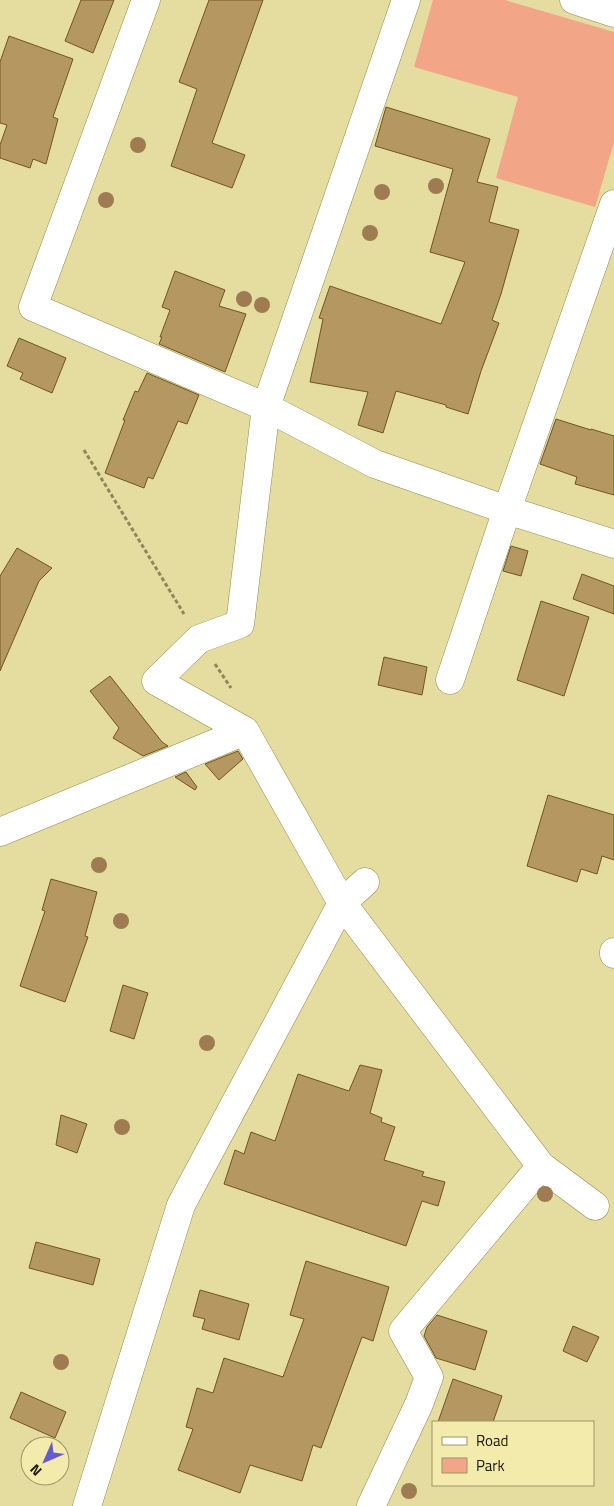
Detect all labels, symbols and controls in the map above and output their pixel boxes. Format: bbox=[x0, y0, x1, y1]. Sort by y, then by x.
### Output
legend bbox=[432, 1421, 594, 1486]
text: Road bbox=[476, 1429, 508, 1452]
north arrow bbox=[20, 1436, 70, 1486]
text: Park bbox=[476, 1454, 505, 1477]
text: N bbox=[25, 1460, 46, 1481]

